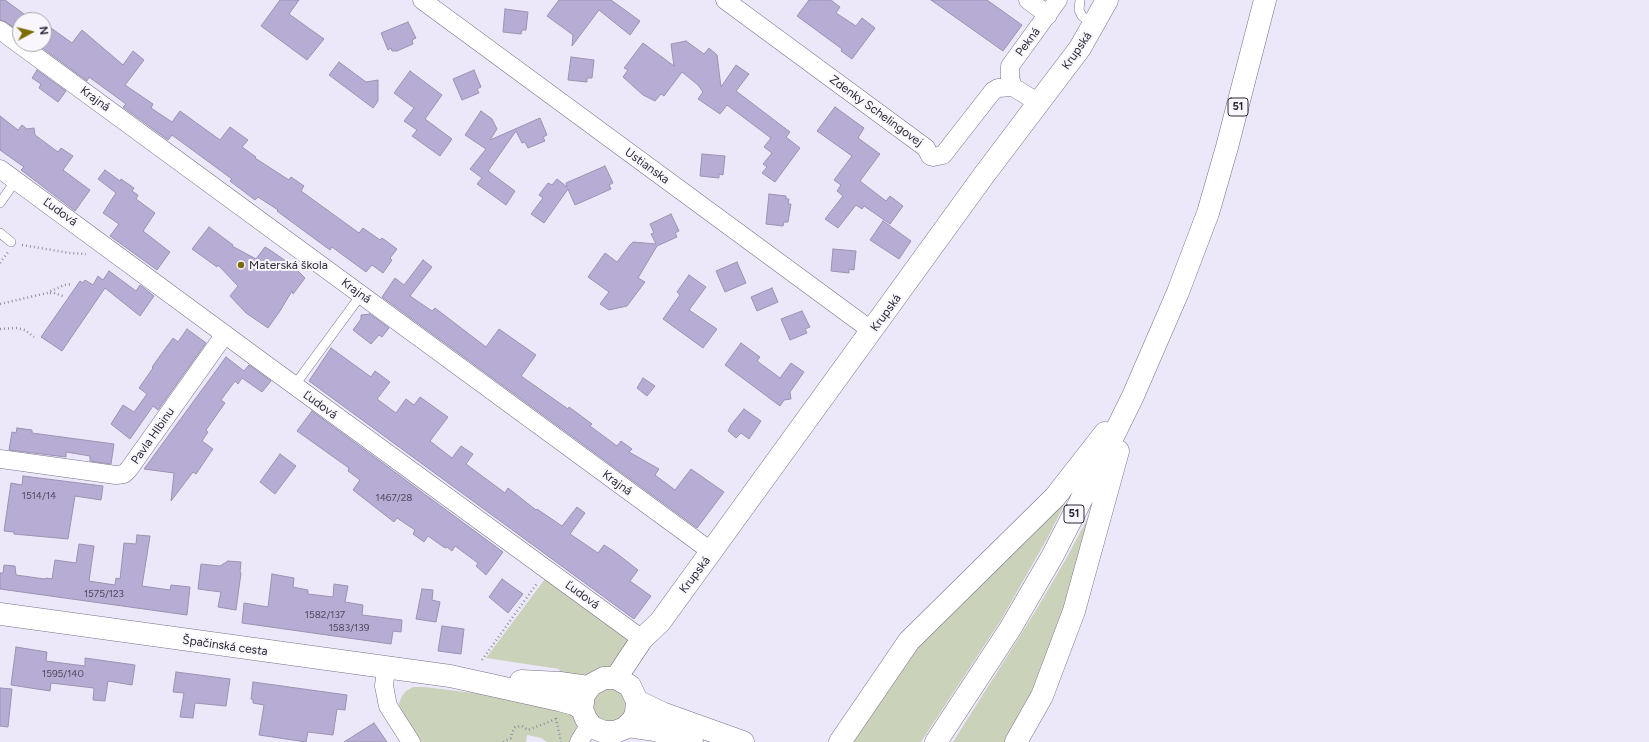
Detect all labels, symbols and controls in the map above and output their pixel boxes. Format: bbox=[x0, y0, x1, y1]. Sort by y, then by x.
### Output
north arrow bbox=[12, 12, 52, 52]
street label: Pekná bbox=[1013, 25, 1043, 59]
text: N bbox=[36, 26, 50, 36]
street label: Krupská bbox=[1059, 29, 1095, 73]
street label: Zdenky Schelingovej bbox=[826, 72, 926, 150]
street label: Krajná bbox=[77, 83, 113, 115]
road number: 51 bbox=[1228, 98, 1248, 116]
street label: Ustianska bbox=[622, 145, 672, 187]
street label: Ľudová bbox=[40, 195, 80, 229]
place label: Materská škola bbox=[249, 258, 328, 272]
marker: Materská škola bbox=[236, 260, 246, 270]
street label: Krajná bbox=[338, 275, 374, 307]
street label: Krupská bbox=[868, 292, 904, 334]
street label: Ľudová bbox=[300, 388, 340, 422]
street label: Pavla Hlbinu bbox=[128, 405, 178, 467]
street label: Krajná bbox=[599, 467, 635, 499]
house number: 1514/14 bbox=[22, 490, 56, 502]
house number: 1467/28 bbox=[376, 492, 412, 504]
road number: 51 bbox=[1064, 505, 1084, 523]
street label: Krupská bbox=[676, 554, 714, 596]
street label: Ľudová bbox=[562, 578, 602, 612]
house number: 1575/123 bbox=[84, 588, 124, 600]
house number: 1582/137 bbox=[305, 609, 345, 621]
house number: 1583/139 bbox=[329, 622, 369, 634]
street label: Špačinská cesta bbox=[181, 633, 269, 659]
house number: 1595/140 bbox=[42, 668, 84, 680]

